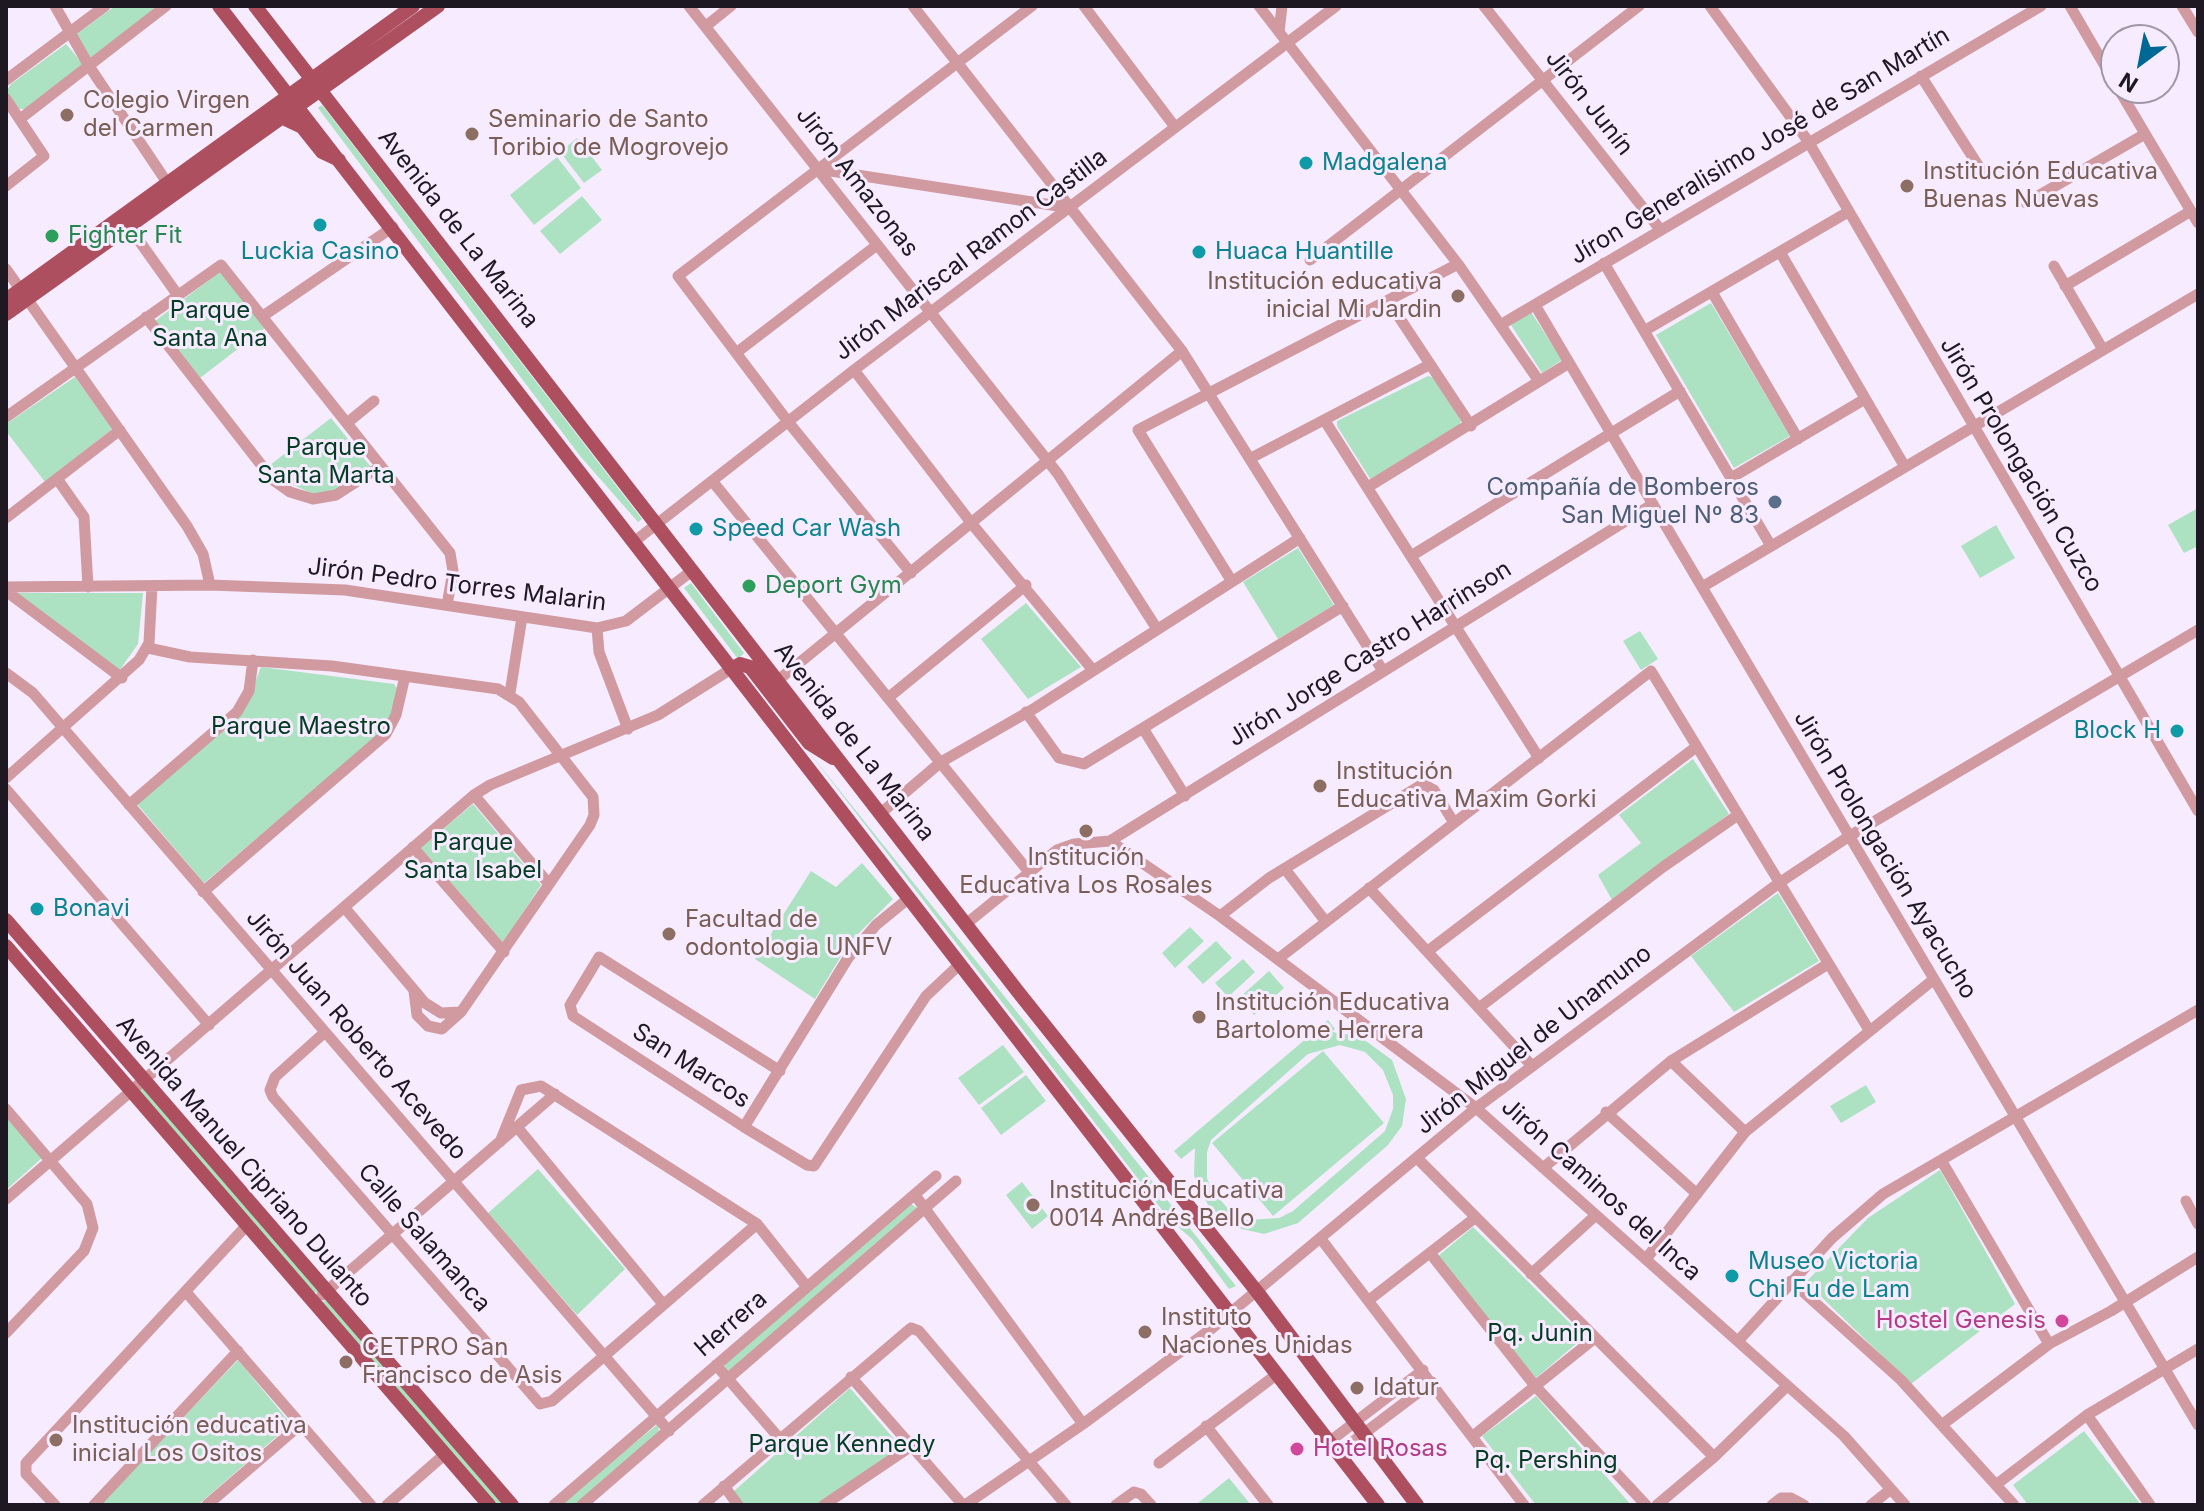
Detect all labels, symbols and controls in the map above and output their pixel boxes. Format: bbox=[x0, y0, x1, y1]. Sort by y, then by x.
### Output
street label: Jíron Generalisimo José de San Martín bbox=[1565, 21, 1955, 271]
north arrow bbox=[2100, 24, 2180, 104]
street label: Jirón Junín bbox=[1539, 45, 1639, 161]
text: N bbox=[2114, 67, 2142, 98]
place label: Colegio Virgen del Carmen bbox=[83, 87, 250, 143]
street label: Jirón Amazonas bbox=[790, 101, 924, 263]
marker: Colegio Virgen del Carmen bbox=[58, 106, 76, 124]
place label: Seminario de Santo Toribio de Mogrovejo bbox=[488, 106, 729, 162]
street label: Avenida de La Marina bbox=[372, 124, 544, 334]
marker: Seminario de Santo Toribio de Mogrovejo bbox=[463, 125, 481, 143]
street label: Jirón Mariscal Ramon Castilla bbox=[829, 143, 1113, 367]
place label: Madgalena bbox=[1322, 149, 1448, 177]
marker: Madgalena bbox=[1297, 154, 1315, 172]
place label: Institución Educativa Buenas Nuevas bbox=[1923, 158, 2158, 214]
marker: Institución Educativa Buenas Nuevas bbox=[1898, 177, 1916, 195]
marker: Luckia Casino bbox=[311, 216, 329, 234]
place label: Fighter Fit bbox=[68, 222, 182, 250]
marker: Fighter Fit bbox=[43, 227, 61, 245]
place label: Luckia Casino bbox=[241, 238, 399, 266]
place label: Huaca Huantille bbox=[1215, 238, 1394, 266]
marker: Huaca Huantille bbox=[1190, 243, 1208, 261]
place label: Institución educativa inicial Mi Jardin bbox=[1207, 268, 1442, 324]
marker: Institución educativa inicial Mi Jardin bbox=[1449, 287, 1467, 305]
park label: Parque Santa Ana bbox=[152, 297, 268, 353]
street label: Jirón Prolongación Cuzco bbox=[1933, 332, 2109, 598]
park label: Parque Santa Marta bbox=[257, 434, 395, 490]
place label: Compañía de Bomberos San Miguel Nº 83 bbox=[1486, 474, 1759, 530]
marker: Compañía de Bomberos San Miguel Nº 83 bbox=[1766, 493, 1784, 511]
place label: Speed Car Wash bbox=[712, 515, 901, 543]
marker: Speed Car Wash bbox=[687, 520, 705, 538]
street label: Jirón Pedro Torres Malarin bbox=[306, 552, 608, 618]
street label: Jirón Jorge Castro Harrinson bbox=[1223, 555, 1517, 753]
place label: Deport Gym bbox=[765, 572, 902, 600]
marker: Deport Gym bbox=[740, 577, 758, 595]
street label: Avenida de La Marina bbox=[768, 637, 940, 847]
street label: Jirón Prolongación Ayacucho bbox=[1787, 706, 1983, 1004]
park label: Parque Maestro bbox=[211, 713, 391, 741]
place label: Block H bbox=[2074, 717, 2161, 745]
marker: Block H bbox=[2168, 722, 2186, 740]
place label: Institución Educativa Maxim Gorki bbox=[1336, 758, 1597, 814]
marker: Institución Educativa Maxim Gorki bbox=[1311, 777, 1329, 795]
marker: Institución Educativa Los Rosales bbox=[1077, 822, 1095, 840]
park label: Parque Santa Isabel bbox=[404, 829, 542, 885]
place label: Institución Educativa Los Rosales bbox=[959, 844, 1213, 900]
place label: Bonavi bbox=[53, 895, 130, 923]
marker: Bonavi bbox=[28, 900, 46, 918]
street label: Jirón Juan Roberto Acevedo bbox=[240, 904, 472, 1166]
place label: Facultad de odontologia UNFV bbox=[685, 906, 892, 962]
marker: Facultad de odontologia UNFV bbox=[660, 925, 678, 943]
street label: Jirón Miguel de Unamuno bbox=[1410, 939, 1658, 1141]
place label: Institución Educativa Bartolome Herrera bbox=[1215, 989, 1450, 1045]
marker: Institución Educativa Bartolome Herrera bbox=[1190, 1008, 1208, 1026]
street label: Avenida Manuel Cipriano Dulanto bbox=[110, 1011, 378, 1313]
street label: San Marcos bbox=[627, 1017, 755, 1115]
street label: Jirón Caminos del Inca bbox=[1495, 1093, 1707, 1287]
street label: Calle Salamanca bbox=[352, 1158, 496, 1318]
place label: Institución Educativa 0014 Andrés Bello bbox=[1049, 1177, 1284, 1233]
marker: Institución Educativa 0014 Andrés Bello bbox=[1024, 1196, 1042, 1214]
place label: Museo Victoria Chi Fu de Lam bbox=[1748, 1248, 1918, 1304]
marker: Museo Victoria Chi Fu de Lam bbox=[1723, 1267, 1741, 1285]
street label: Herrera bbox=[689, 1285, 773, 1363]
place label: Instituto Naciones Unidas bbox=[1161, 1304, 1353, 1360]
place label: Hostel Genesis bbox=[1876, 1307, 2046, 1335]
marker: Hostel Genesis bbox=[2053, 1312, 2071, 1330]
park label: Pq. Junin bbox=[1487, 1320, 1593, 1348]
marker: Instituto Naciones Unidas bbox=[1136, 1323, 1154, 1341]
place label: CETPRO San Francisco de Asis bbox=[362, 1334, 562, 1390]
marker: CETPRO San Francisco de Asis bbox=[337, 1353, 355, 1371]
place label: Idatur bbox=[1373, 1374, 1439, 1402]
marker: Idatur bbox=[1348, 1379, 1366, 1397]
place label: Institución educativa inicial Los Ositos bbox=[72, 1412, 307, 1468]
marker: Institución educativa inicial Los Ositos bbox=[47, 1431, 65, 1449]
park label: Parque Kennedy bbox=[749, 1431, 935, 1459]
place label: Hotel Rosas bbox=[1313, 1435, 1448, 1463]
marker: Hotel Rosas bbox=[1288, 1440, 1306, 1458]
park label: Pq. Pershing bbox=[1474, 1447, 1618, 1475]

